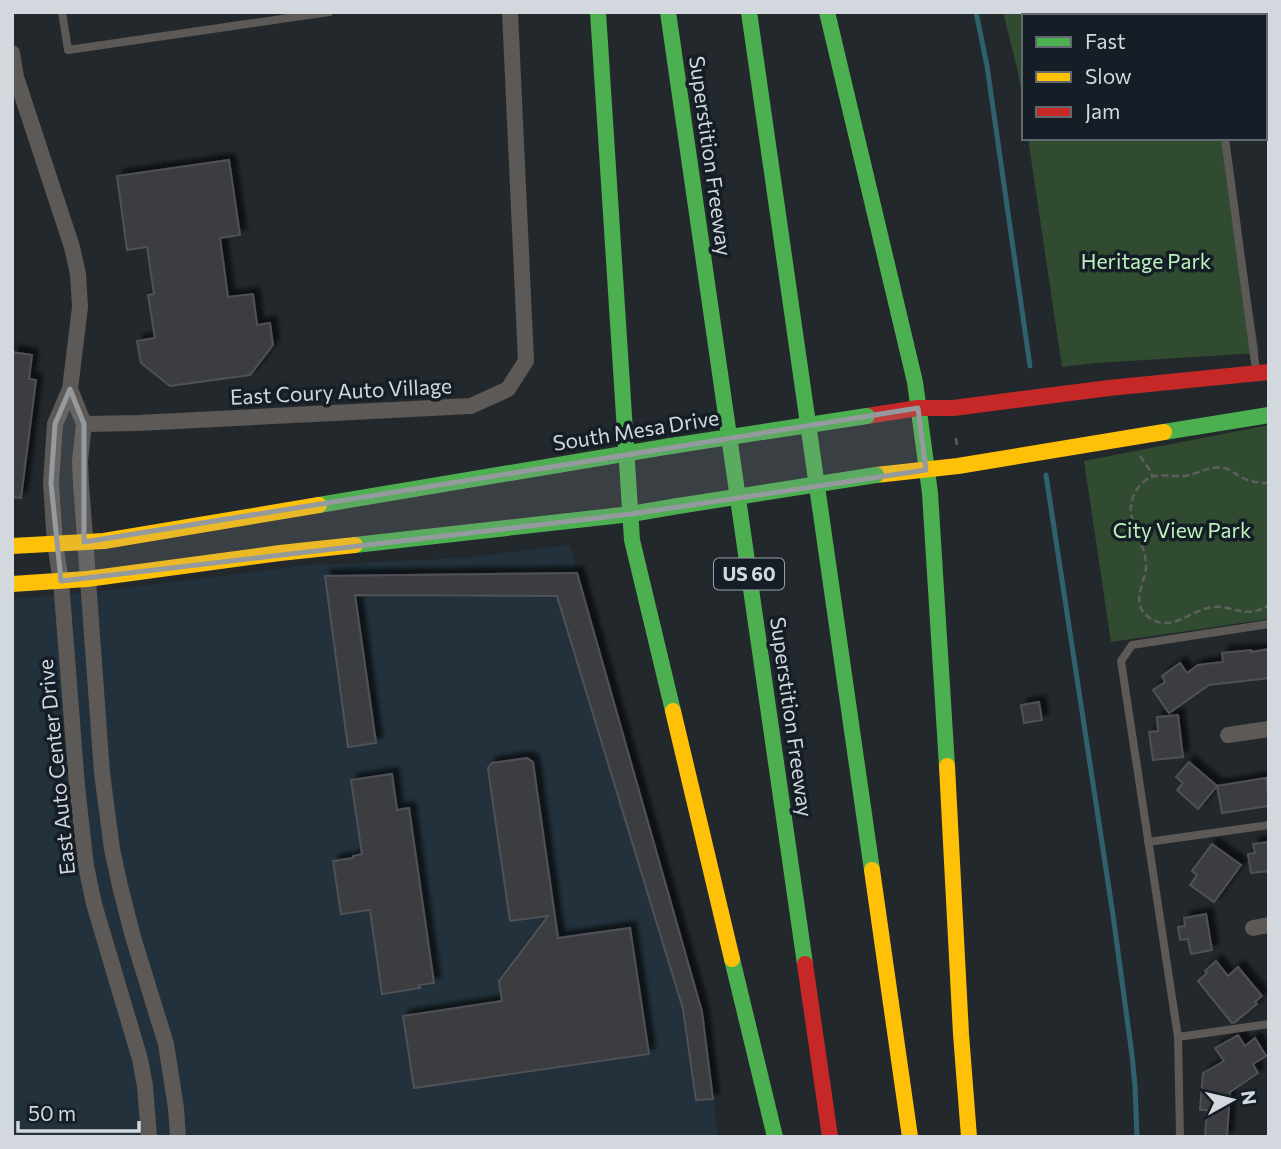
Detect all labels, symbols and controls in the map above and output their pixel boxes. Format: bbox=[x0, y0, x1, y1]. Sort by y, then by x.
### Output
legend bbox=[1022, 14, 1267, 140]
text: Fast bbox=[1085, 28, 1126, 53]
street label: Superstition Freeway bbox=[685, 54, 738, 257]
text: Slow bbox=[1085, 63, 1132, 88]
text: Jam bbox=[1085, 98, 1120, 123]
park label: Heritage Park bbox=[1081, 248, 1211, 273]
street label: East Coury Auto Village bbox=[229, 372, 453, 409]
street label: South Mesa Drive bbox=[551, 404, 721, 455]
park label: City View Park bbox=[1113, 517, 1251, 542]
road number: US 60 bbox=[714, 558, 784, 590]
street label: Superstition Freeway bbox=[766, 615, 819, 818]
street label: East Auto Center Drive bbox=[32, 658, 79, 876]
north arrow bbox=[1197, 1065, 1267, 1135]
text: N bbox=[1237, 1089, 1262, 1106]
scale bar bbox=[18, 1090, 138, 1134]
text: 50 m bbox=[28, 1100, 76, 1125]

